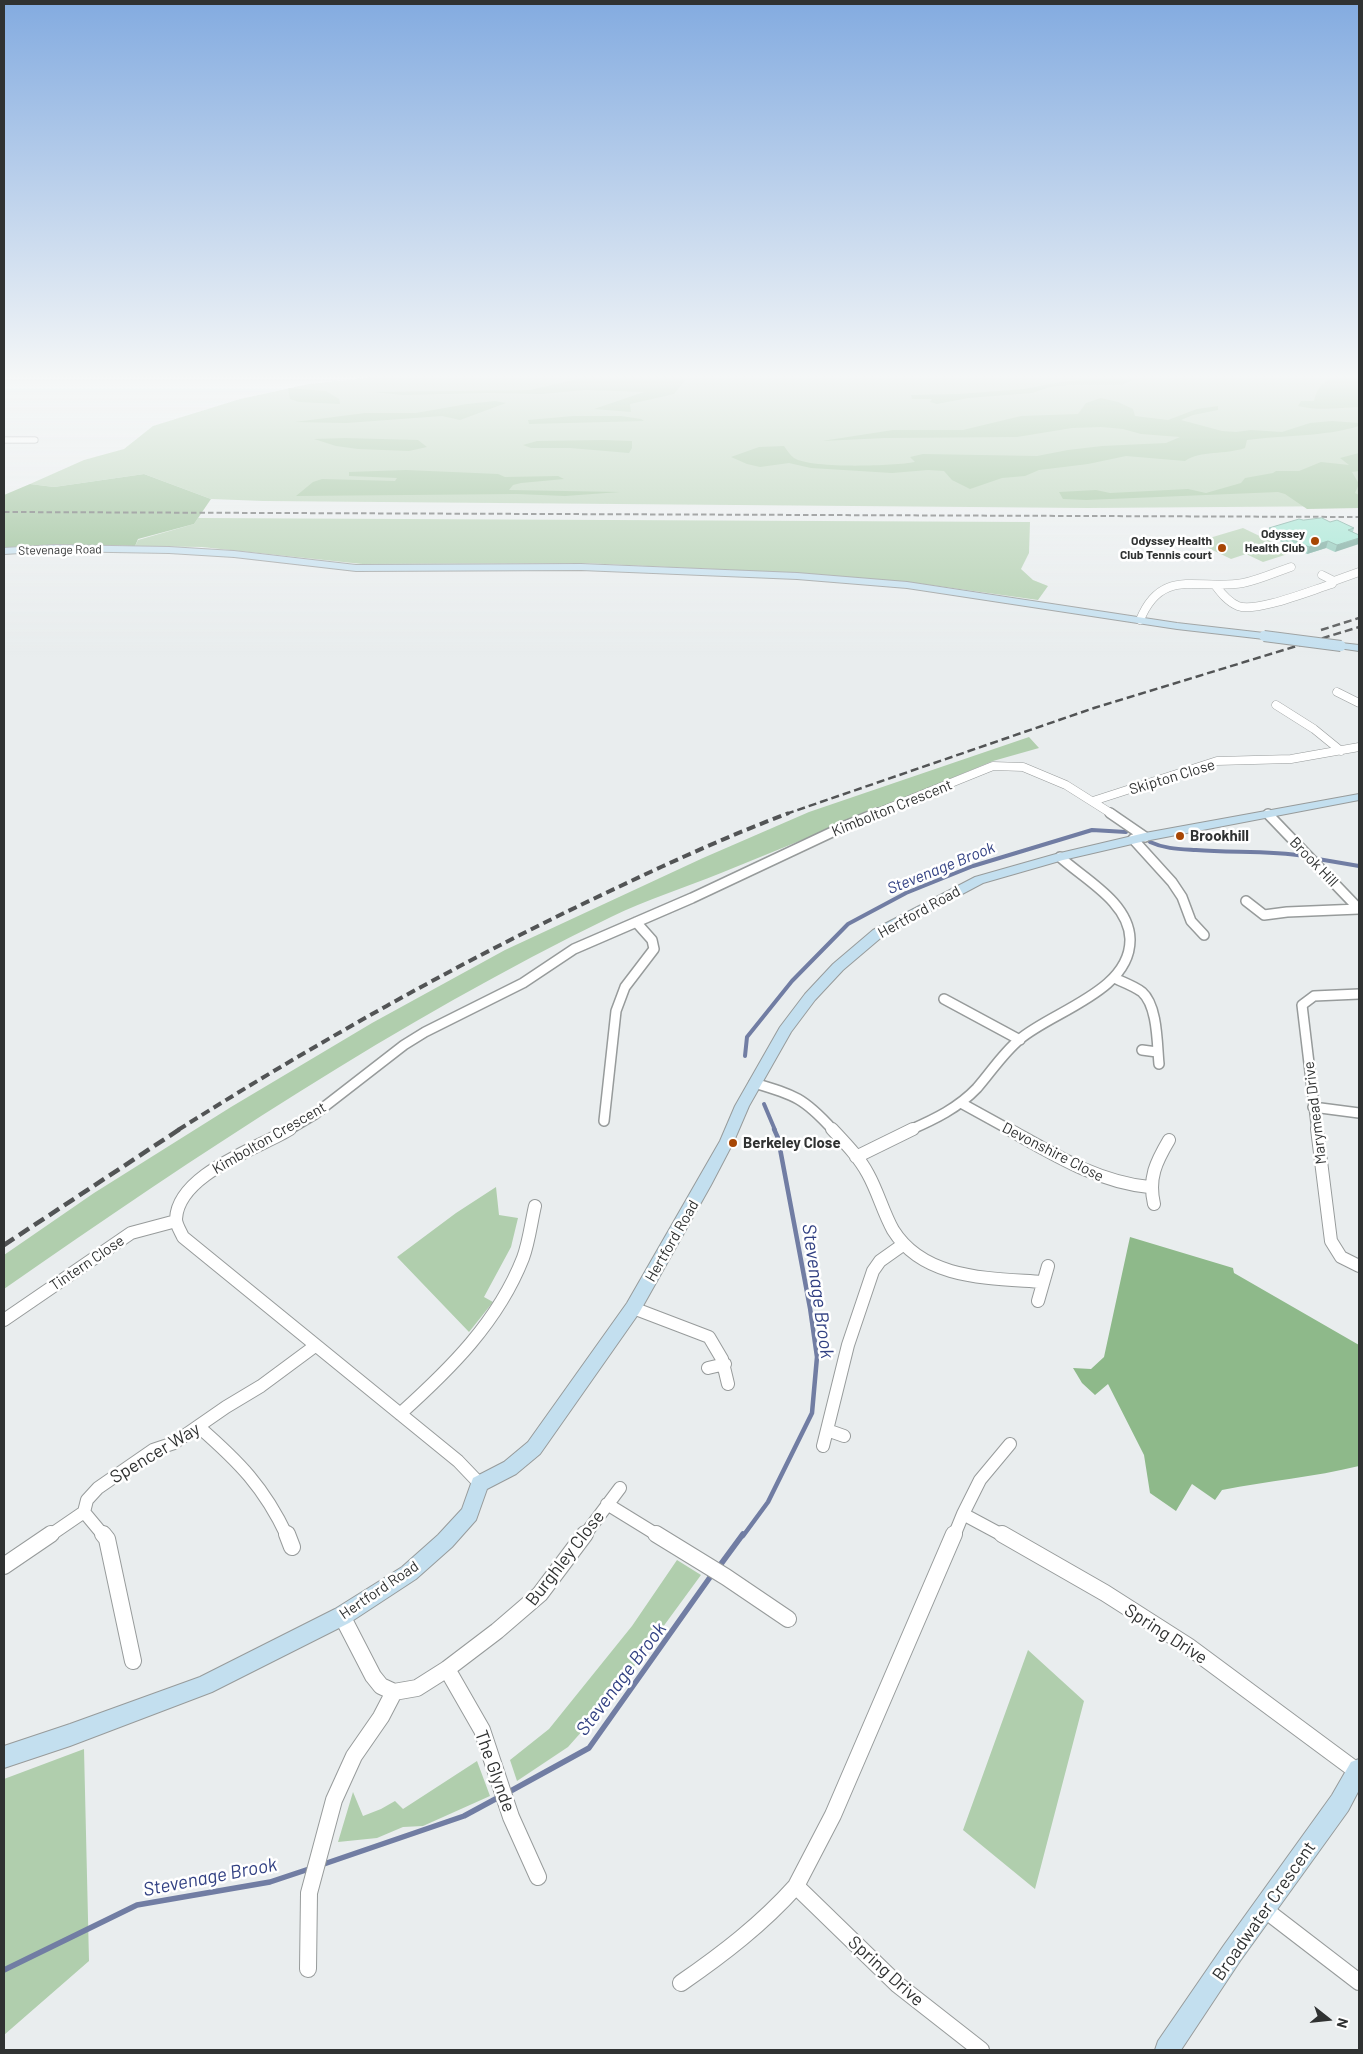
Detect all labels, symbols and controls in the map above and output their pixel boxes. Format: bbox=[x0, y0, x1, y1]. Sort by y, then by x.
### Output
place label: Odyssey Health Club bbox=[1245, 527, 1305, 555]
place label: Odyssey Health Club Tennis court bbox=[1120, 534, 1212, 562]
marker: Odyssey Health Club bbox=[1309, 535, 1321, 547]
street label: Stevenage Road bbox=[18, 542, 102, 558]
marker: Odyssey Health Club Tennis court bbox=[1216, 542, 1228, 554]
street label: Skipton Close bbox=[1127, 755, 1217, 799]
street label: Kimbolton Crescent bbox=[829, 776, 955, 840]
place label: Brookhill bbox=[1190, 827, 1249, 845]
marker: Brookhill bbox=[1174, 830, 1186, 842]
street label: Brook Hill bbox=[1286, 833, 1342, 891]
water label: Stevenage Brook bbox=[884, 838, 998, 898]
street label: Hertford Road bbox=[875, 882, 963, 942]
street label: Marymead Drive bbox=[1300, 1060, 1330, 1166]
street label: Kimbolton Crescent bbox=[209, 1098, 329, 1178]
street label: Devonshire Close bbox=[999, 1119, 1107, 1185]
place label: Berkeley Close bbox=[743, 1134, 841, 1152]
marker: Berkeley Close bbox=[727, 1137, 739, 1149]
street label: Hertford Road bbox=[641, 1197, 703, 1285]
water label: Stevenage Brook bbox=[797, 1222, 839, 1360]
street label: Tintern Close bbox=[46, 1232, 128, 1294]
street label: Spencer Way bbox=[106, 1418, 204, 1488]
street label: Burghley Close bbox=[521, 1506, 609, 1610]
street label: Hertford Road bbox=[336, 1557, 422, 1623]
street label: Spring Drive bbox=[1120, 1599, 1212, 1669]
water label: Stevenage Brook bbox=[571, 1618, 671, 1740]
street label: The Glynde bbox=[470, 1727, 520, 1815]
street label: Broadwater Crescent bbox=[1208, 1837, 1320, 1985]
water label: Stevenage Brook bbox=[141, 1853, 279, 1901]
street label: Spring Drive bbox=[844, 1931, 928, 2011]
north arrow bbox=[1303, 1994, 1353, 2044]
text: N bbox=[1333, 2016, 1352, 2030]

